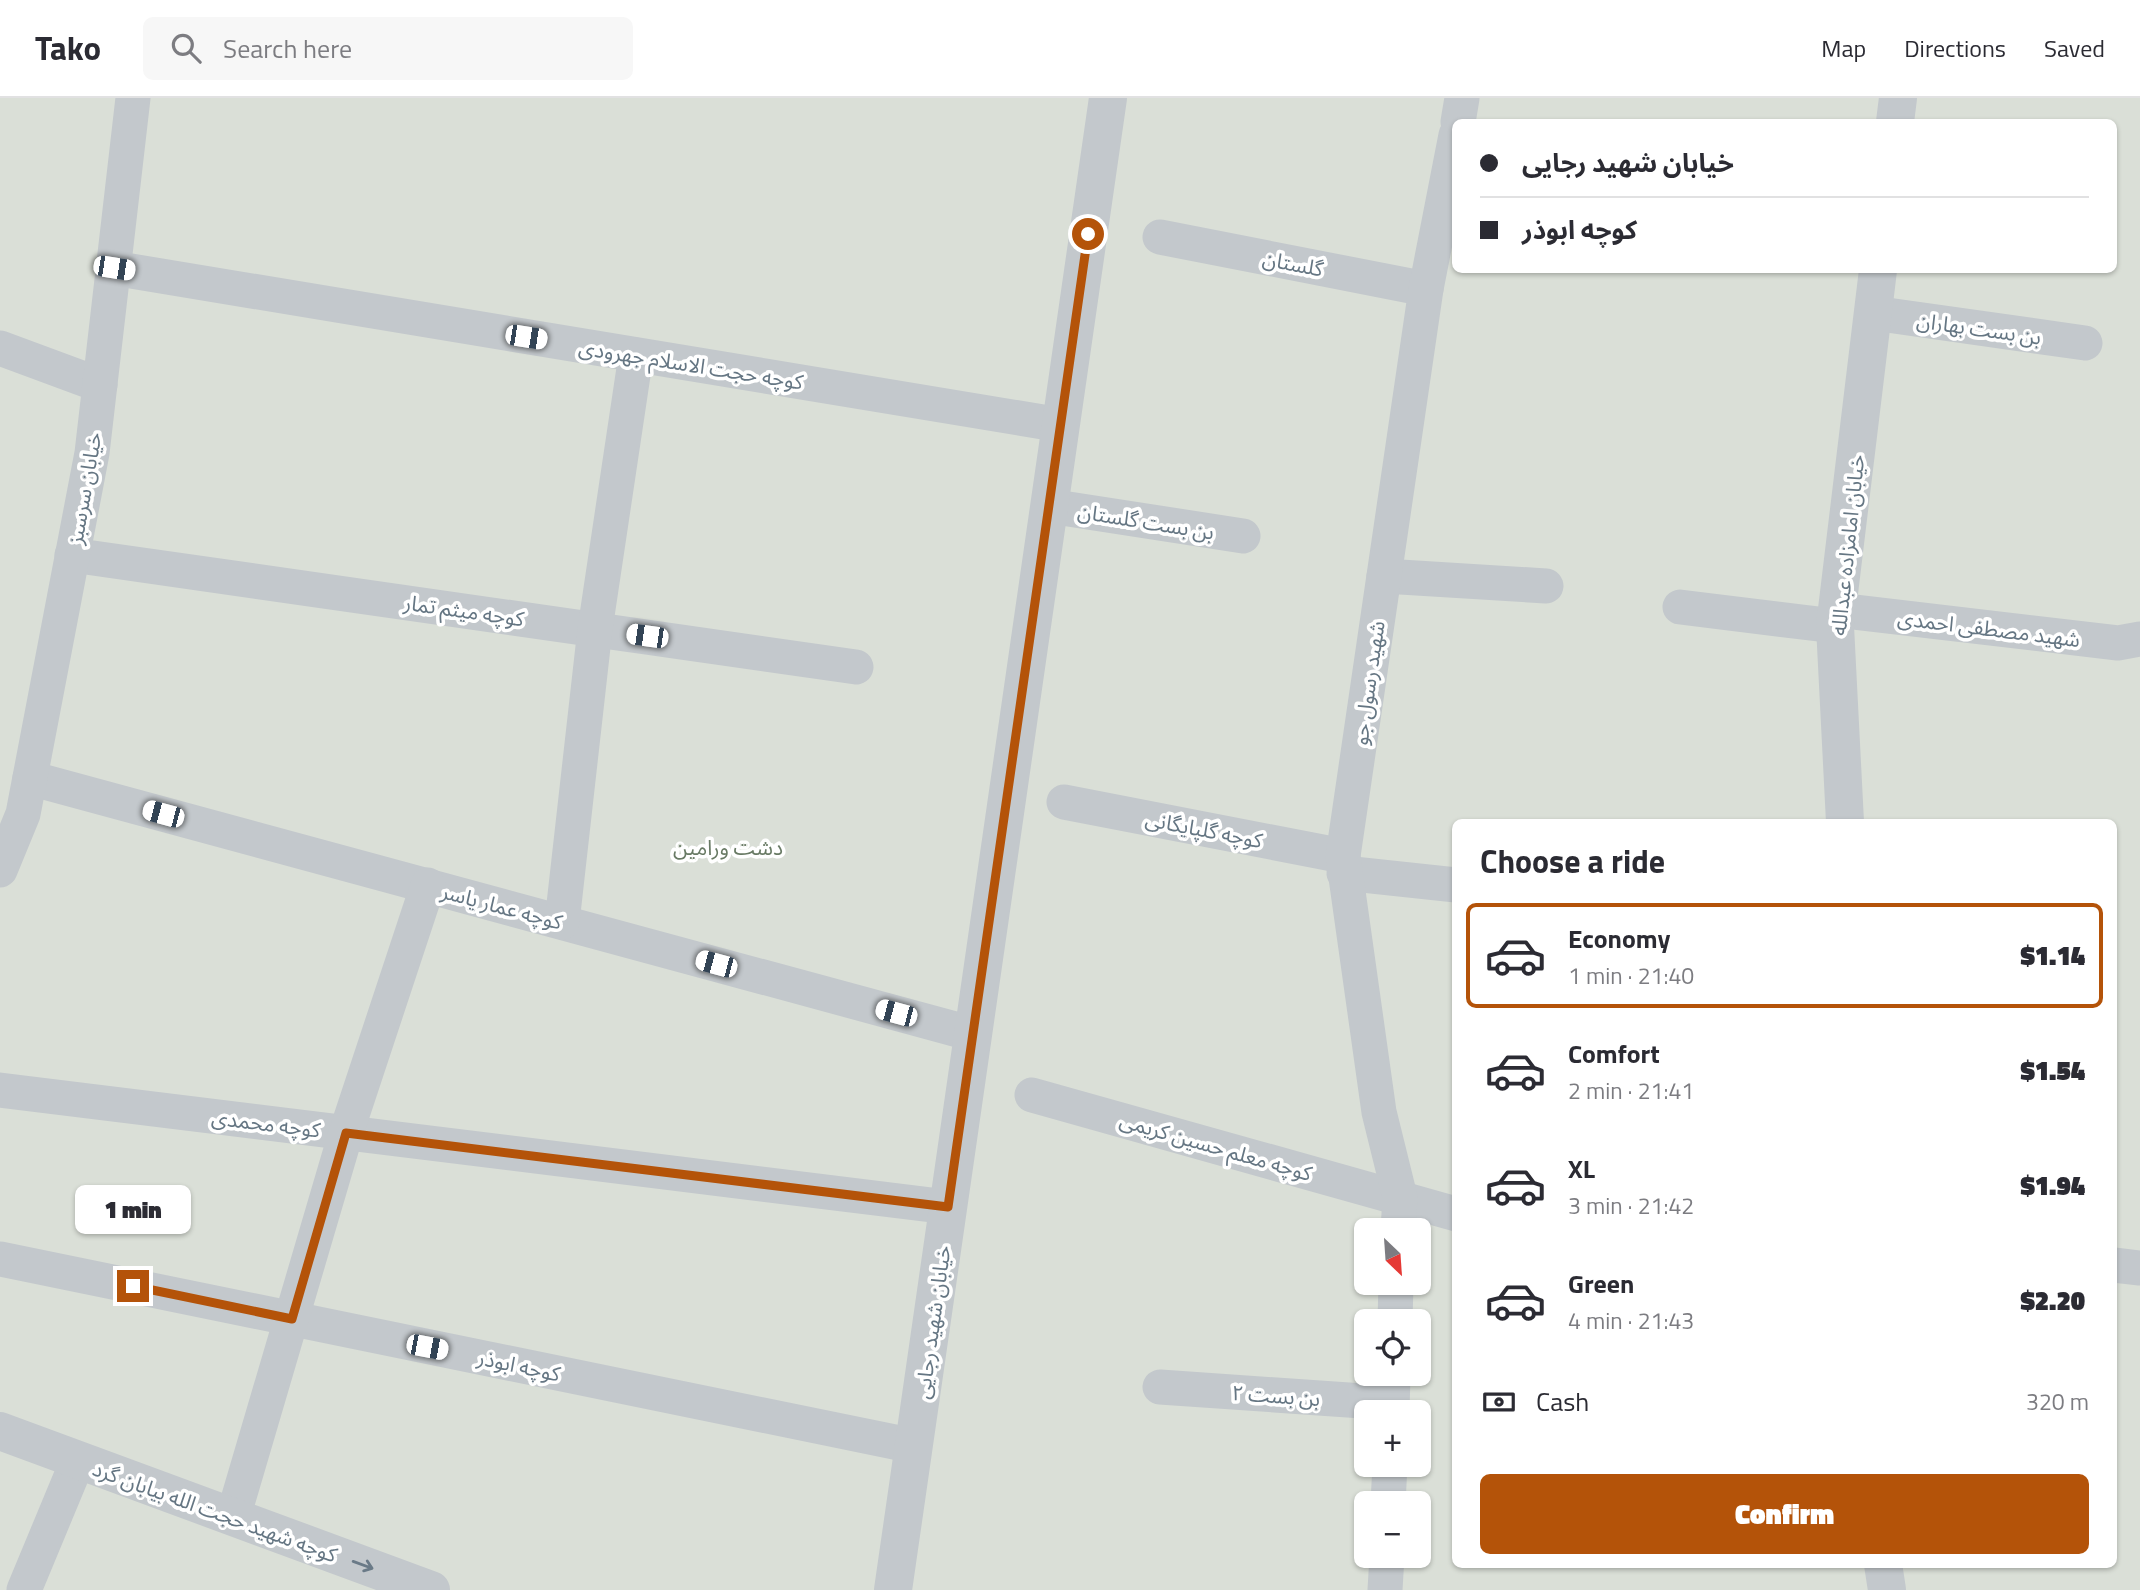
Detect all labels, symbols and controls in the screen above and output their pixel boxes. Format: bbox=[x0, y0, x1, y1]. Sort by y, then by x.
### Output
search box bbox=[143, 17, 633, 80]
text: Tako bbox=[35, 23, 101, 73]
icon: search bbox=[167, 29, 205, 67]
text: Search here bbox=[223, 29, 352, 68]
text: Map bbox=[1821, 30, 1866, 66]
text: Directions bbox=[1904, 30, 2006, 66]
text: Saved bbox=[2044, 30, 2105, 66]
text: خیابان شهید رجایی bbox=[1522, 143, 1734, 182]
text: کوچه ابوذر bbox=[1522, 210, 1637, 249]
route start bbox=[1072, 218, 1104, 250]
street label: گلستان bbox=[1260, 241, 1326, 285]
car bbox=[92, 254, 137, 282]
street label: بن بست بهاران bbox=[1915, 303, 2043, 353]
car bbox=[504, 323, 549, 351]
street label: کوچه حجت الاسلام جهرودی bbox=[576, 330, 806, 399]
street label: خیابان سرسبز bbox=[58, 429, 110, 548]
street label: خیابان امامزاده عبدالله bbox=[1822, 453, 1872, 637]
street label: بن بست گلستان bbox=[1075, 494, 1217, 548]
street label: کوچه میثم تمار bbox=[401, 586, 527, 634]
street label: شهید مصطفی احمدی bbox=[1896, 601, 2082, 655]
street label: شهید رسول جو bbox=[1343, 619, 1393, 747]
car bbox=[625, 623, 670, 649]
car bbox=[140, 798, 187, 830]
street label: کوچه گلپایگانی bbox=[1143, 802, 1266, 856]
park label: دشت ورامین bbox=[673, 831, 783, 863]
text: Choose a ride bbox=[1480, 837, 1665, 885]
street label: کوچه عمار یاسر bbox=[437, 874, 566, 938]
text: Economy bbox=[1568, 919, 1670, 958]
icon: car bbox=[1484, 924, 1547, 987]
text: $1.14 bbox=[2020, 936, 2085, 975]
car bbox=[693, 948, 740, 980]
text: 1 min · 21:40 bbox=[1568, 958, 1694, 993]
car bbox=[873, 997, 920, 1029]
text: Comfort bbox=[1568, 1034, 1660, 1073]
icon: car bbox=[1484, 1039, 1547, 1102]
text: $1.54 bbox=[2020, 1051, 2085, 1090]
text: 2 min · 21:41 bbox=[1568, 1073, 1694, 1108]
street label: کوچه محمدی bbox=[210, 1100, 323, 1146]
street label: کوچه معلم حسین کریمی bbox=[1116, 1103, 1316, 1189]
text: XL bbox=[1568, 1149, 1595, 1188]
icon: car bbox=[1484, 1154, 1547, 1217]
text: $1.94 bbox=[2020, 1166, 2085, 1205]
callout: 1 min bbox=[75, 1184, 191, 1234]
text: 3 min · 21:42 bbox=[1568, 1188, 1694, 1223]
text: 1 min bbox=[104, 1192, 162, 1227]
north arrow bbox=[1354, 1218, 1432, 1295]
map controls bbox=[1354, 1218, 1431, 1568]
street label: خیابان شهید رجایی bbox=[905, 1243, 959, 1401]
text: Green bbox=[1568, 1264, 1634, 1303]
icon: car bbox=[1484, 1269, 1547, 1332]
route end bbox=[117, 1270, 149, 1302]
text: $2.20 bbox=[2020, 1281, 2085, 1320]
text: 4 min · 21:43 bbox=[1568, 1303, 1694, 1338]
button: locate bbox=[1354, 1309, 1431, 1386]
car bbox=[405, 1333, 450, 1361]
street label: کوچه ابوذر bbox=[474, 1340, 564, 1389]
street label: بن بست ۲ bbox=[1231, 1376, 1321, 1414]
text: Cash bbox=[1536, 1382, 1589, 1421]
icon: cash bbox=[1480, 1383, 1518, 1421]
text: 320 m bbox=[2026, 1384, 2089, 1419]
button: + bbox=[1354, 1400, 1431, 1477]
street label: کوچه شهید حجت الله بیابان گرد bbox=[88, 1452, 342, 1570]
button: Confirm bbox=[1480, 1474, 2089, 1554]
button: − bbox=[1354, 1491, 1431, 1568]
one-way arrow bbox=[351, 1560, 373, 1572]

